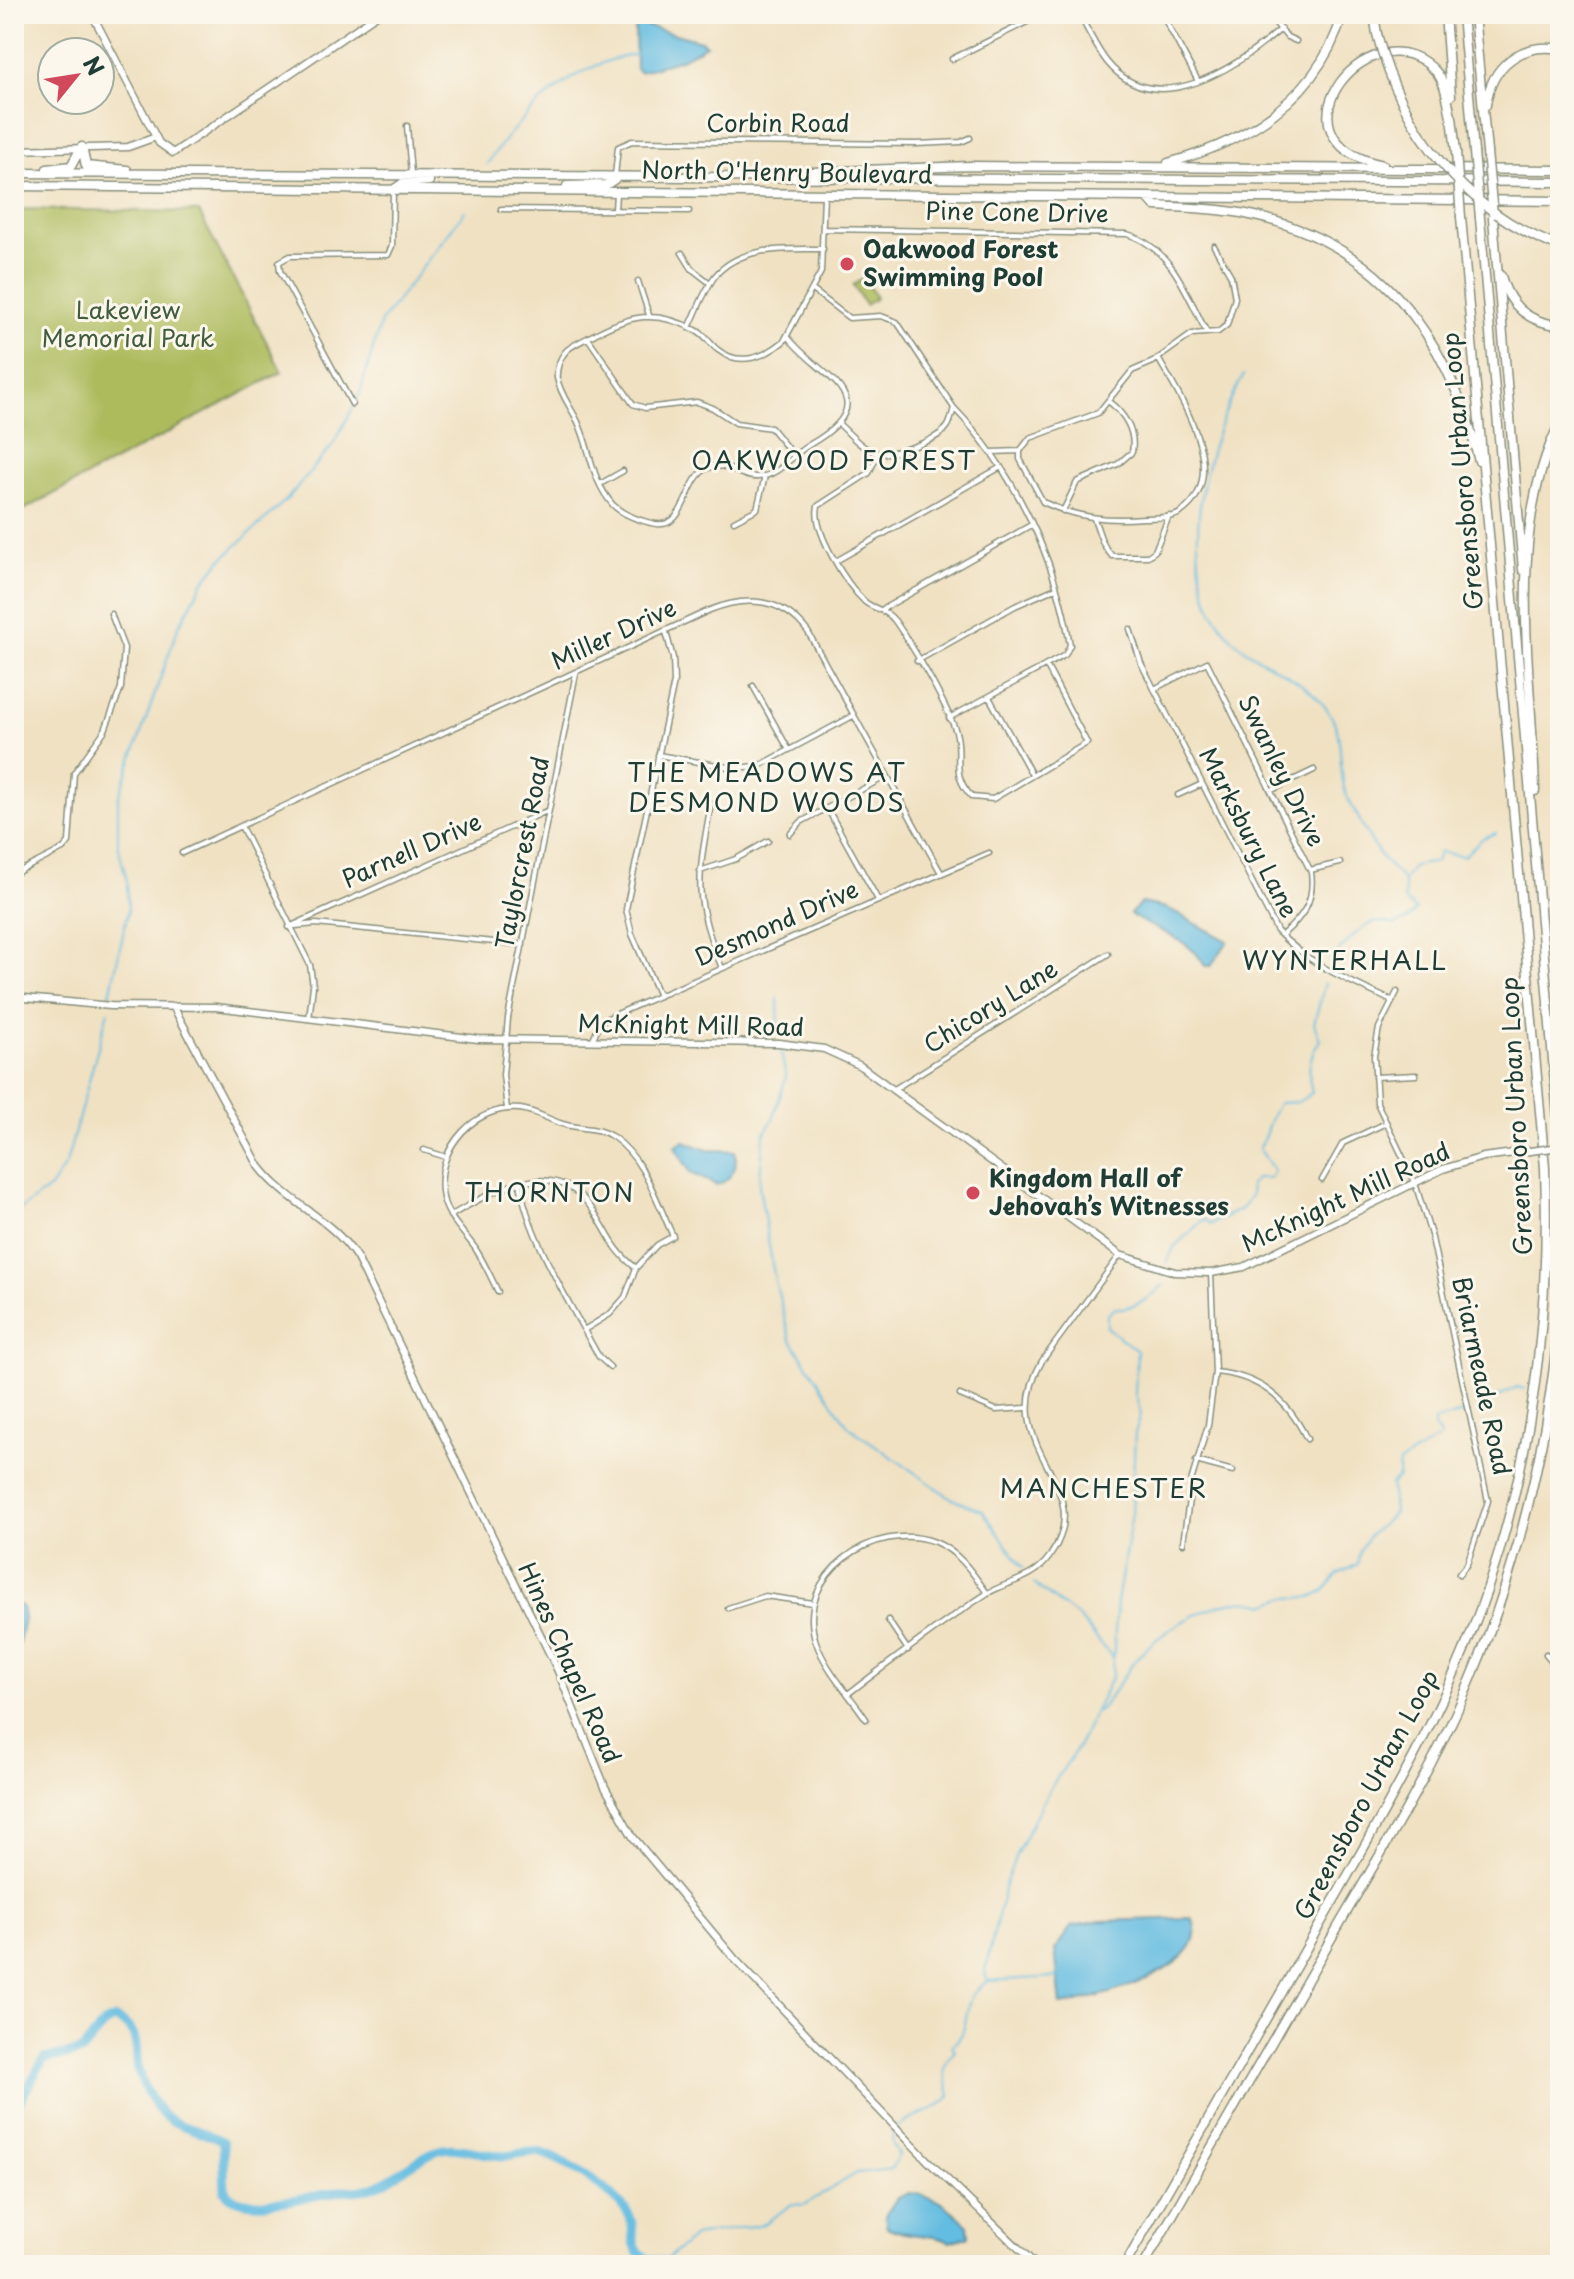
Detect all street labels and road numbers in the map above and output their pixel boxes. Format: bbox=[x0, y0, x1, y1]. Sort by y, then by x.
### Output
street label: Corbin Road bbox=[706, 104, 850, 140]
street label: North O'Henry Boulevard bbox=[641, 150, 933, 192]
street label: Pine Cone Drive bbox=[925, 191, 1109, 231]
street label: Greensboro Urban Loop bbox=[1431, 331, 1491, 612]
street label: Miller Drive bbox=[545, 589, 682, 678]
street label: Swanley Drive bbox=[1230, 688, 1335, 852]
street label: Marksbury Lane bbox=[1191, 740, 1308, 924]
street label: Taylorcrest Road bbox=[485, 753, 557, 952]
street label: Parnell Drive bbox=[336, 802, 487, 896]
street label: Desmond Drive bbox=[689, 870, 864, 974]
street label: Chicory Lane bbox=[916, 950, 1064, 1061]
street label: Greensboro Urban Loop bbox=[1490, 976, 1540, 1256]
street label: McKnight Mill Road bbox=[577, 1004, 805, 1044]
street label: McKnight Mill Road bbox=[1235, 1132, 1455, 1260]
street label: Briarmeade Road bbox=[1444, 1273, 1522, 1478]
street label: Hines Chapel Road bbox=[510, 1556, 631, 1769]
street label: Greensboro Urban Loop bbox=[1284, 1663, 1447, 1926]

